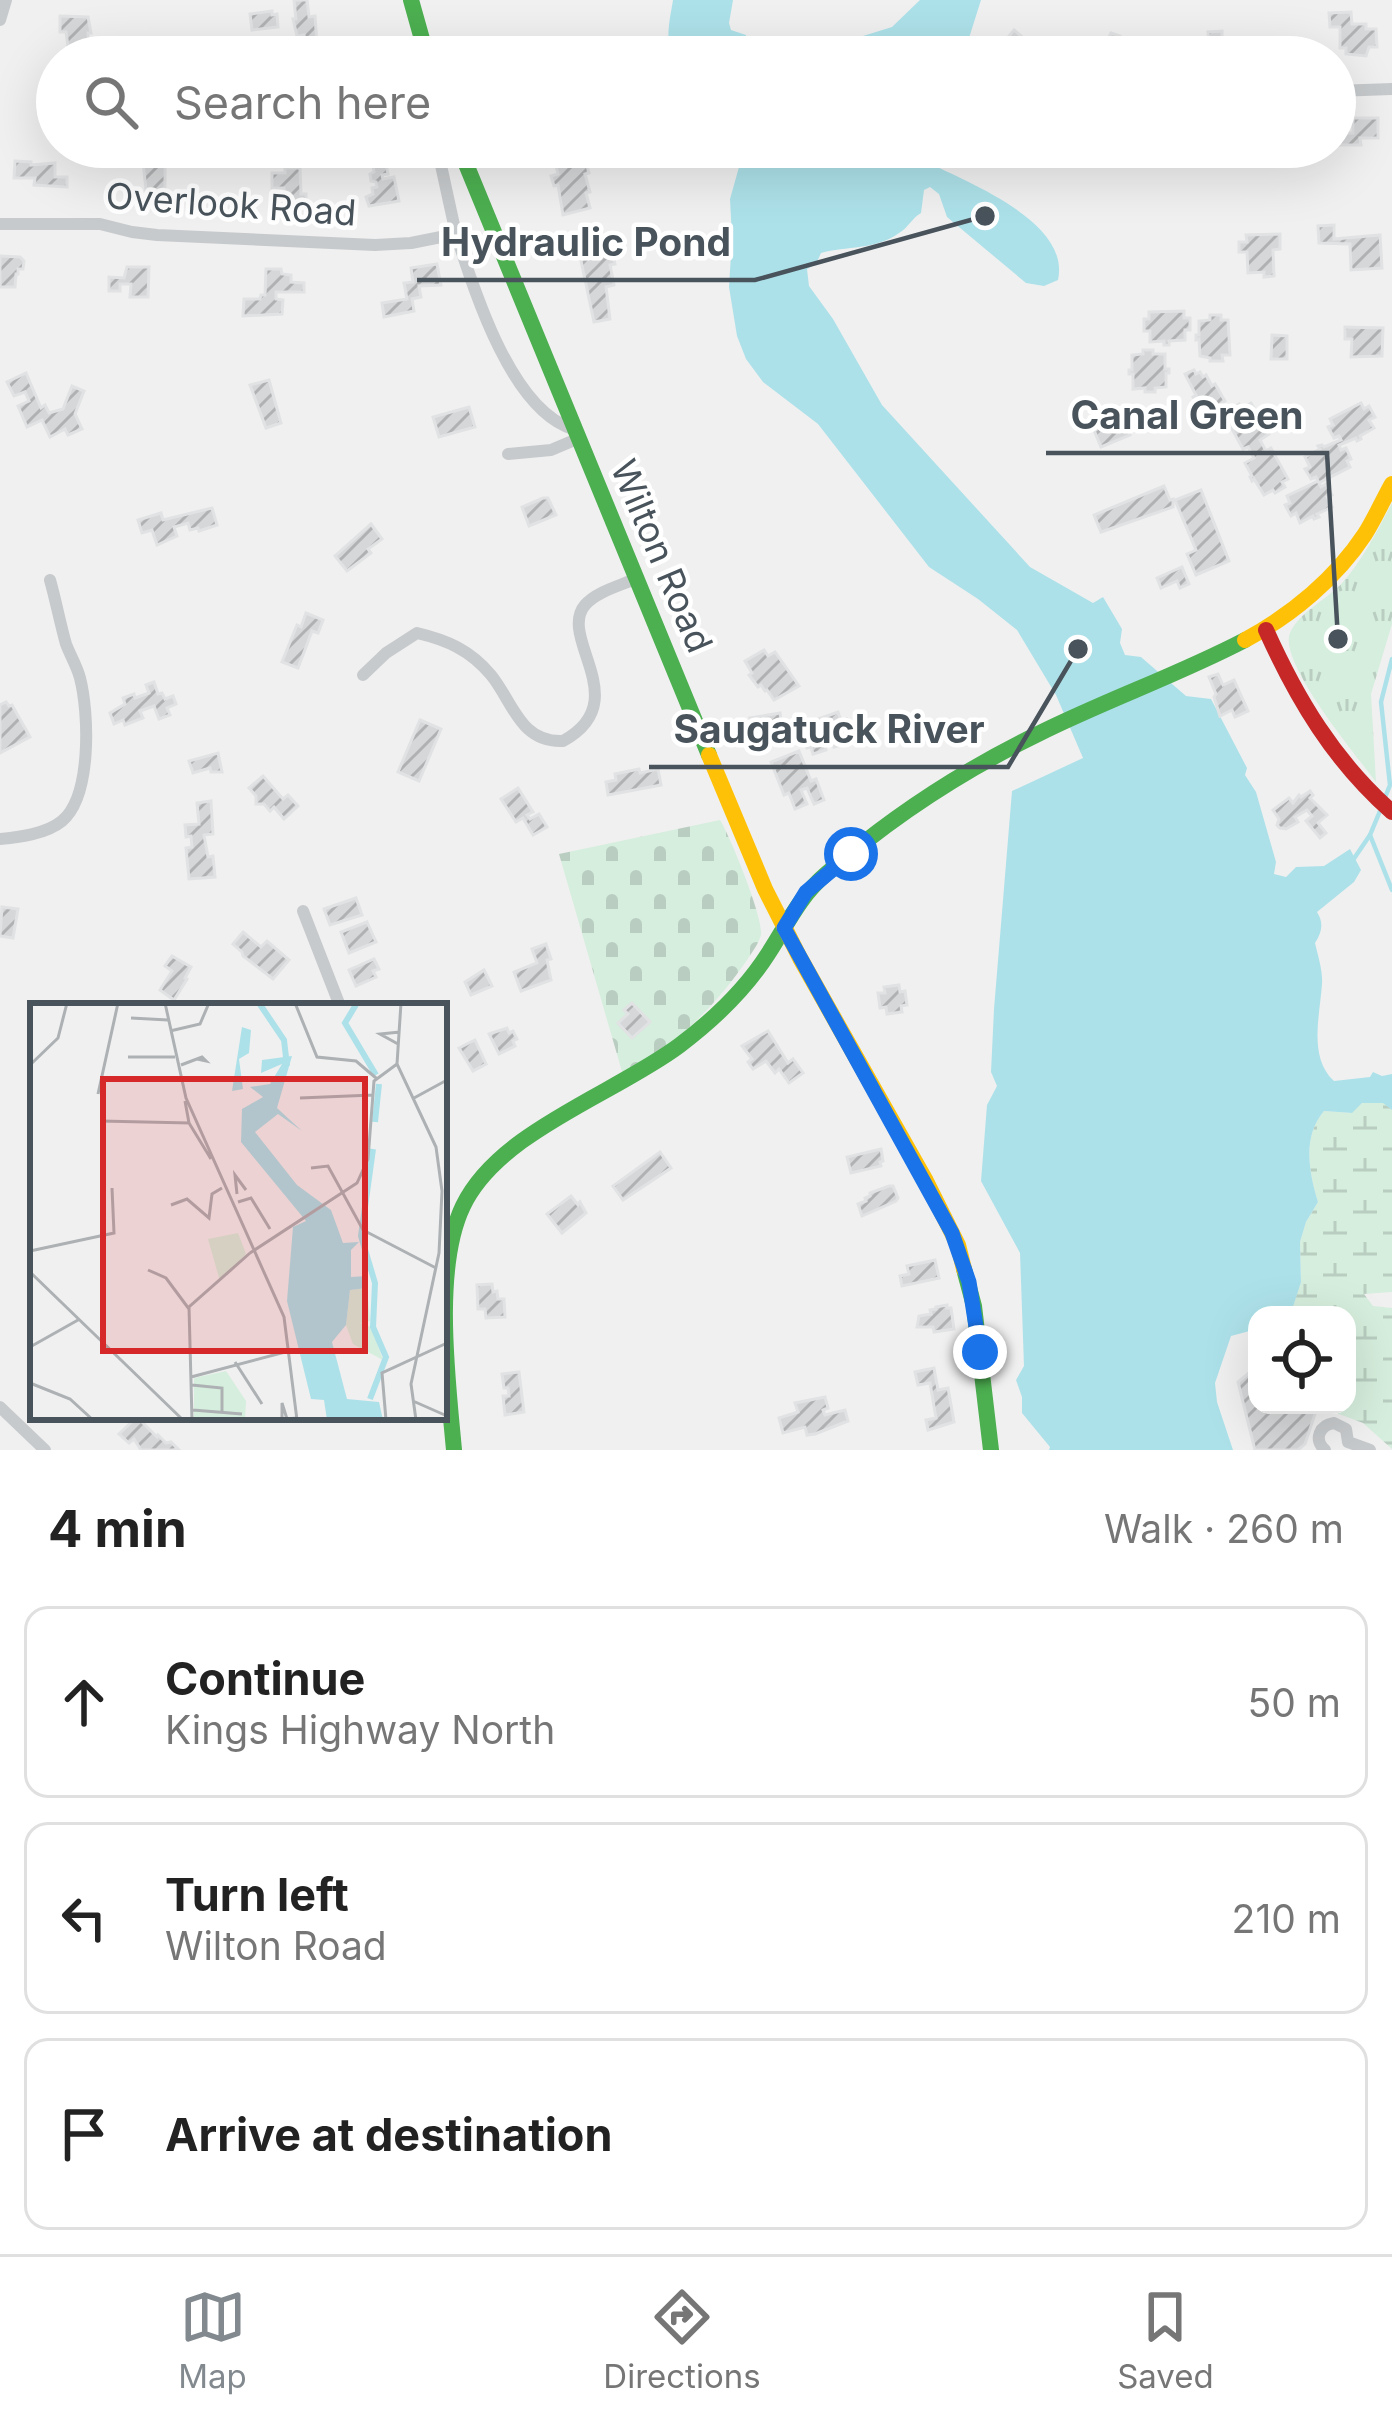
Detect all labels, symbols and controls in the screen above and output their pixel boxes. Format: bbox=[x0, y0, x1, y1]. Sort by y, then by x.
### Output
search box bbox=[36, 36, 1356, 168]
icon: search bbox=[78, 69, 144, 135]
text: Search here bbox=[174, 75, 431, 130]
street label: Overlook Road bbox=[104, 173, 358, 235]
callout: Hydraulic Pond bbox=[417, 205, 755, 280]
text: Hydraulic Pond bbox=[441, 218, 731, 265]
callout: Canal Green bbox=[1046, 378, 1327, 453]
text: Canal Green bbox=[1070, 391, 1304, 438]
street label: Wilton Road bbox=[602, 453, 722, 659]
callout: Saugatuck River bbox=[649, 692, 1008, 767]
text: Saugatuck River bbox=[673, 705, 985, 752]
route start bbox=[824, 827, 878, 881]
inset map bbox=[30, 1003, 447, 1420]
map controls bbox=[1248, 1306, 1356, 1414]
button: locate bbox=[1248, 1306, 1356, 1414]
route end bbox=[953, 1325, 1007, 1379]
text: 4 min bbox=[48, 1498, 187, 1559]
text: Walk · 260 m bbox=[1104, 1505, 1344, 1552]
text: Continue bbox=[165, 1651, 365, 1706]
icon: ahead bbox=[51, 1669, 117, 1735]
text: 50 m bbox=[1248, 1679, 1341, 1726]
text: Kings Highway North bbox=[165, 1706, 555, 1753]
text: Turn left bbox=[165, 1867, 349, 1922]
icon: left bbox=[51, 1885, 117, 1951]
text: 210 m bbox=[1232, 1895, 1341, 1942]
text: Wilton Road bbox=[165, 1922, 387, 1969]
icon: arrive bbox=[51, 2101, 117, 2167]
text: Arrive at destination bbox=[165, 2107, 612, 2162]
tab: Map bbox=[178, 2284, 247, 2396]
tab: Directions bbox=[603, 2284, 761, 2396]
tab: Saved bbox=[1117, 2284, 1214, 2396]

